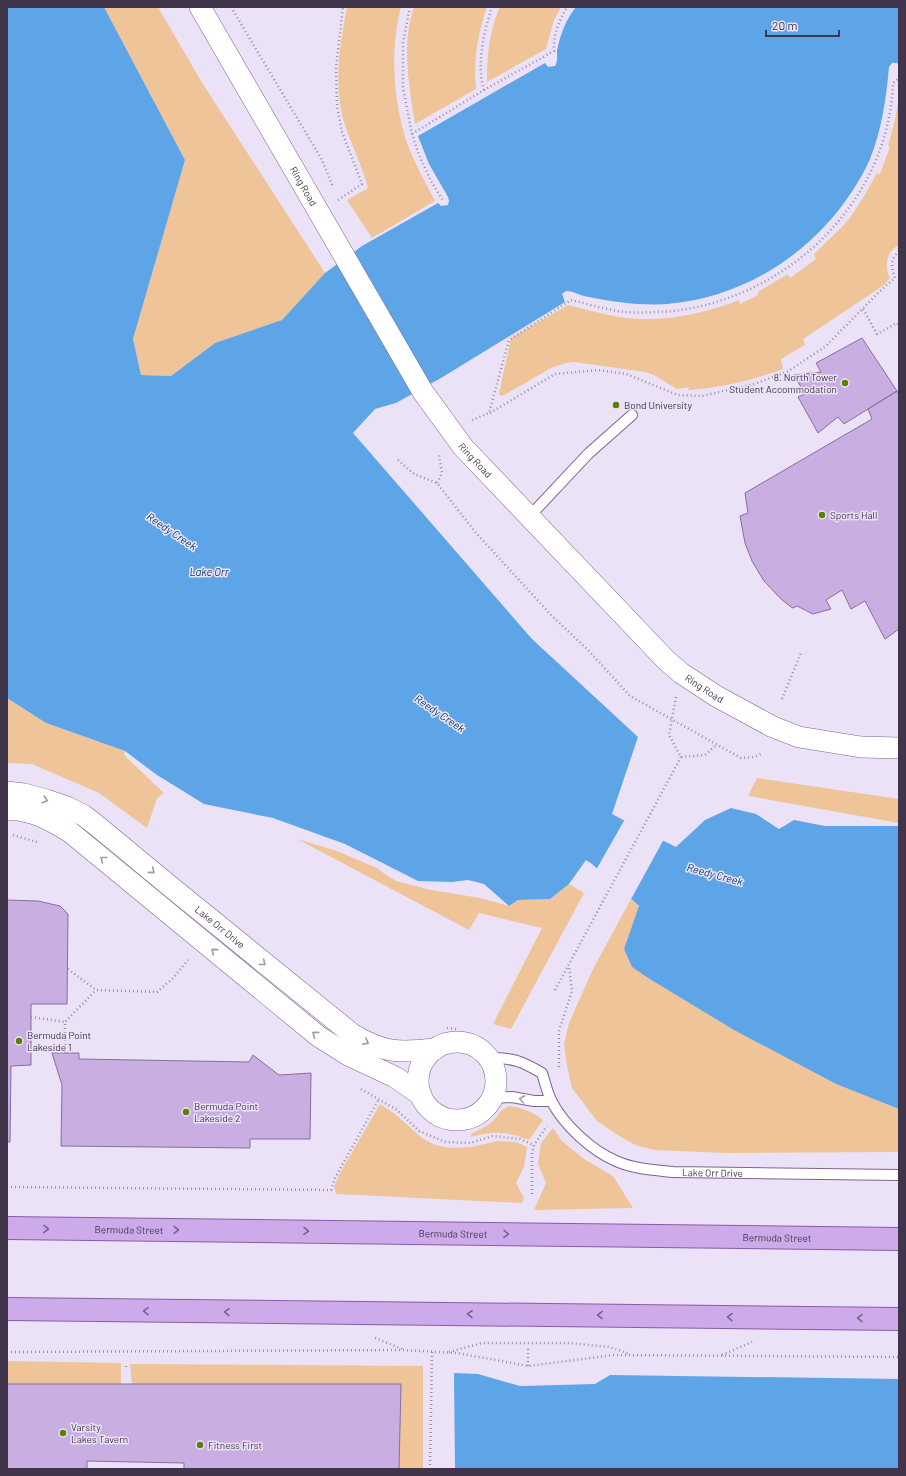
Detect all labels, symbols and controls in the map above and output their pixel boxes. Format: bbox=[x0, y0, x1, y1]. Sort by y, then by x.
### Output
scale bar bbox=[766, 12, 839, 38]
text: 20 m bbox=[772, 18, 798, 32]
street label: Ring Road bbox=[288, 164, 320, 208]
place label: 8. North Tower Student Accommodation bbox=[729, 371, 837, 395]
marker: 8. North Tower Student Accommodation bbox=[840, 378, 850, 388]
place label: Bond University bbox=[624, 399, 692, 411]
marker: Bond University bbox=[611, 400, 621, 410]
street label: Ring Road bbox=[456, 440, 495, 480]
water label: Reedy Creek bbox=[144, 509, 200, 553]
place label: Sports Hall bbox=[830, 509, 877, 521]
marker: Sports Hall bbox=[817, 510, 827, 520]
water label: Lake Orr bbox=[189, 565, 230, 578]
street label: Ring Road bbox=[683, 671, 726, 705]
water label: Reedy Creek bbox=[412, 691, 468, 735]
one-way arrow bbox=[41, 795, 48, 804]
one-way arrow bbox=[101, 857, 108, 864]
water label: Reedy Creek bbox=[685, 860, 745, 888]
one-way arrow bbox=[148, 866, 155, 873]
street label: Lake Orr Drive bbox=[193, 903, 248, 951]
one-way arrow bbox=[211, 949, 219, 956]
one-way arrow bbox=[259, 958, 266, 965]
place label: Bermuda Point Lakeside 1 bbox=[27, 1029, 92, 1053]
one-way arrow bbox=[312, 1031, 319, 1038]
marker: Bermuda Point Lakeside 1 bbox=[14, 1036, 24, 1046]
one-way arrow bbox=[361, 1037, 369, 1045]
one-way arrow bbox=[519, 1095, 525, 1104]
place label: Bermuda Point Lakeside 2 bbox=[194, 1100, 259, 1124]
marker: Bermuda Point Lakeside 2 bbox=[181, 1107, 191, 1117]
street label: Lake Orr Drive bbox=[682, 1166, 743, 1179]
street label: Bermuda Street bbox=[94, 1223, 164, 1236]
one-way arrow bbox=[43, 1225, 49, 1233]
one-way arrow bbox=[173, 1226, 179, 1234]
one-way arrow bbox=[303, 1227, 309, 1236]
street label: Bermuda Street bbox=[418, 1227, 488, 1240]
one-way arrow bbox=[503, 1230, 509, 1238]
street label: Bermuda Street bbox=[742, 1231, 812, 1244]
one-way arrow bbox=[143, 1307, 149, 1315]
one-way arrow bbox=[224, 1308, 230, 1316]
one-way arrow bbox=[467, 1310, 473, 1318]
one-way arrow bbox=[597, 1311, 603, 1319]
one-way arrow bbox=[727, 1313, 733, 1321]
one-way arrow bbox=[857, 1314, 863, 1322]
place label: Varsity Lakes Tavern bbox=[71, 1421, 128, 1445]
marker: Varsity Lakes Tavern bbox=[58, 1428, 68, 1438]
place label: Fitness First bbox=[208, 1439, 263, 1451]
marker: Fitness First bbox=[195, 1440, 205, 1450]

